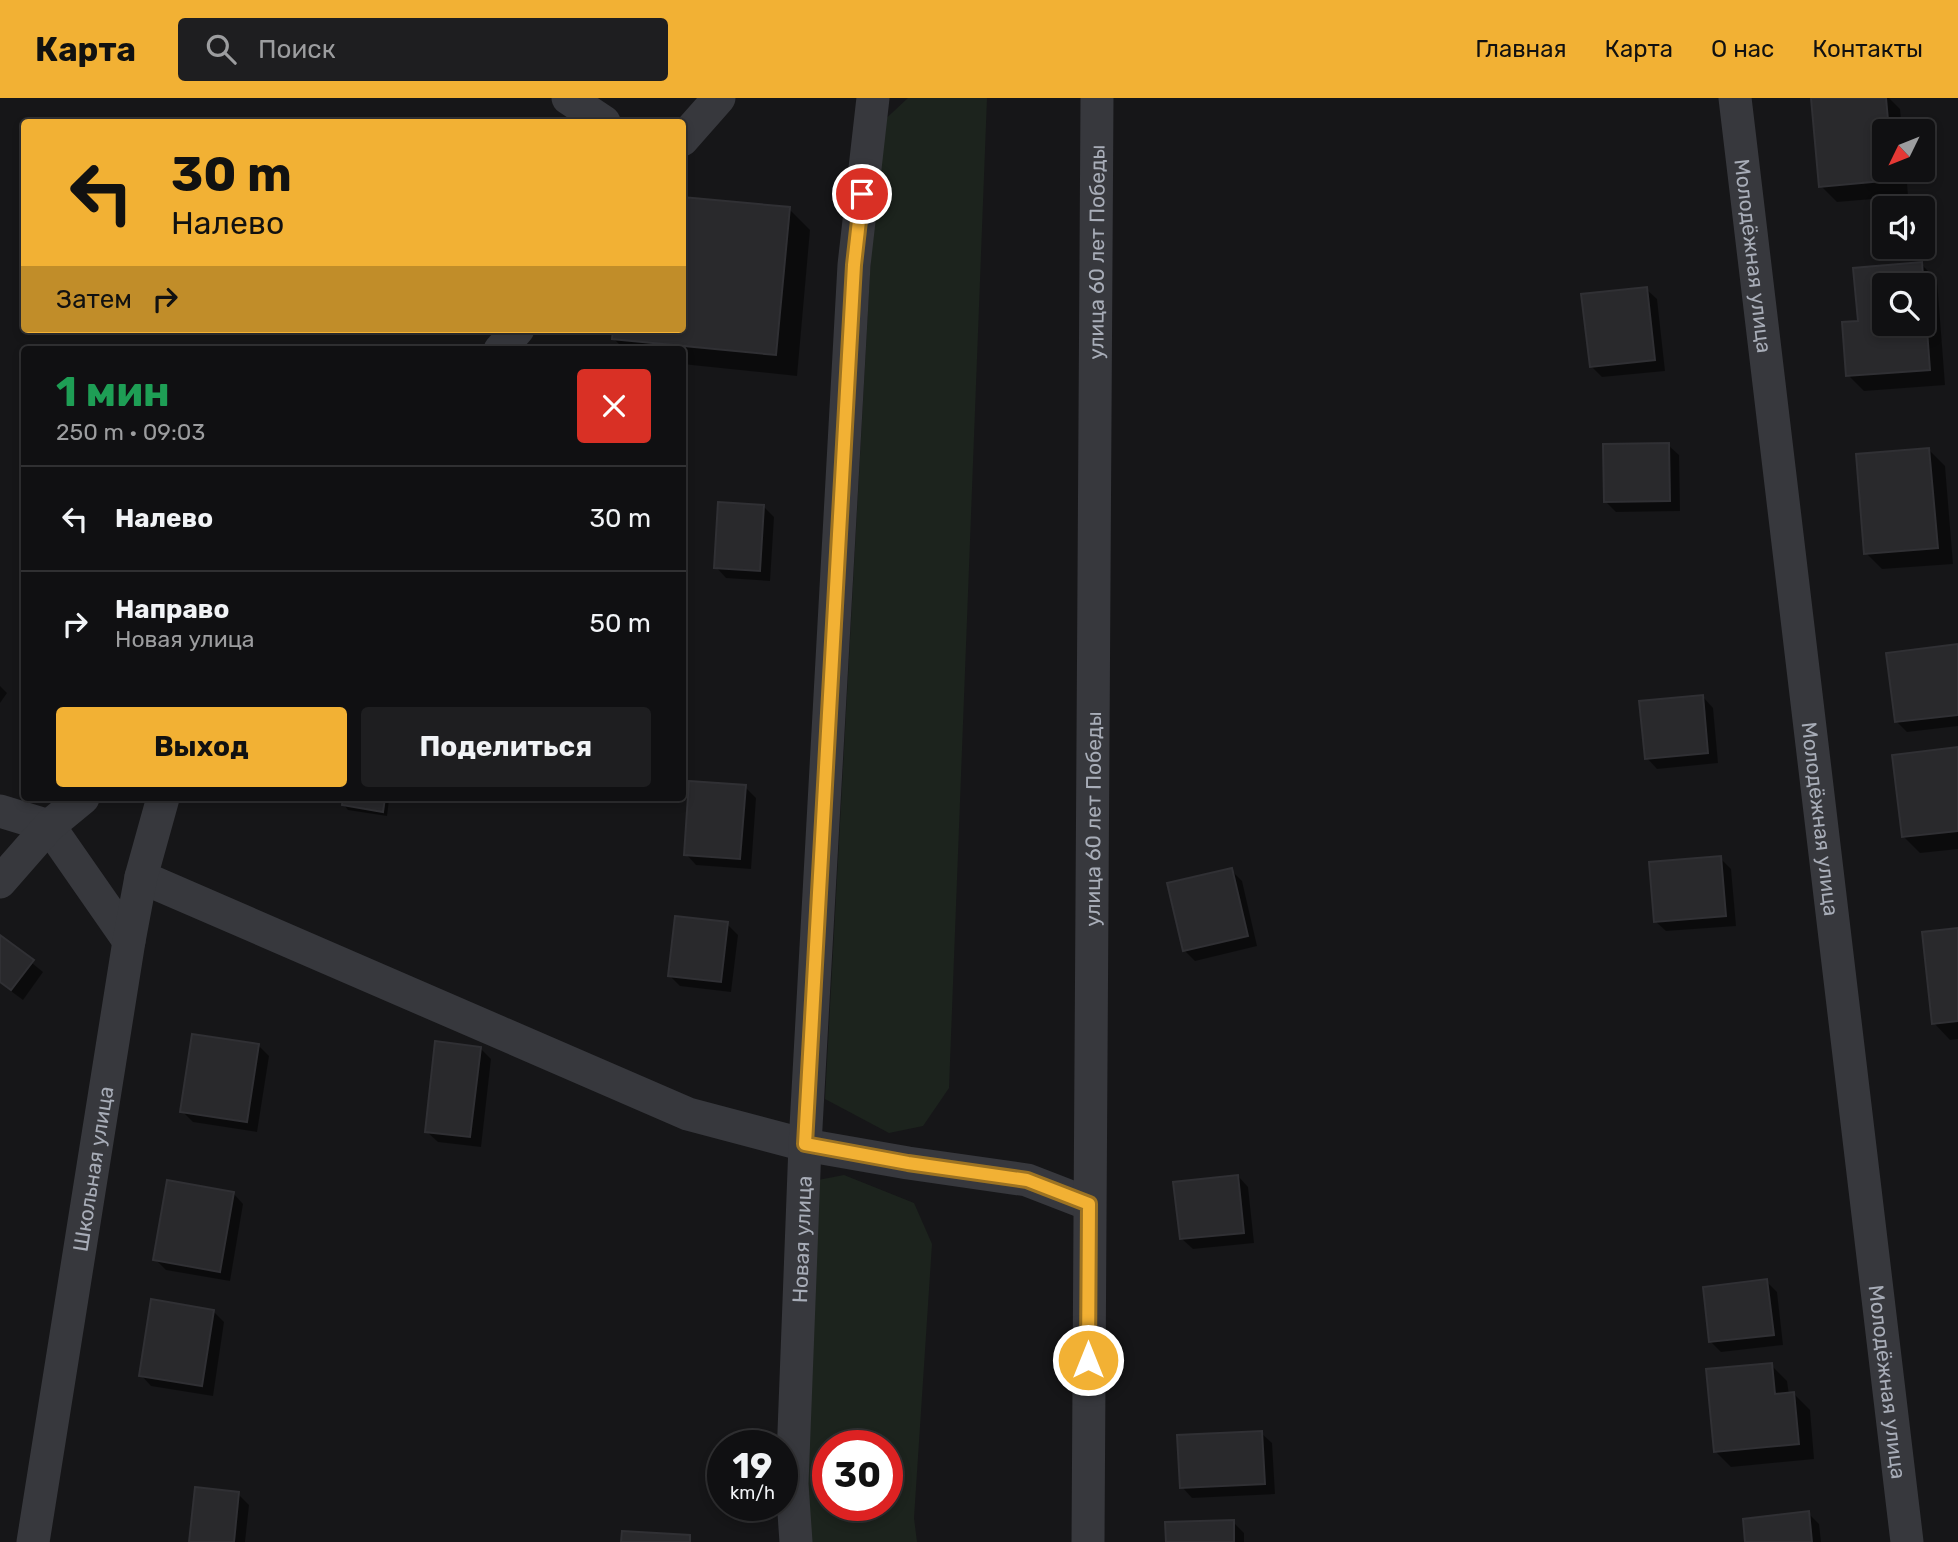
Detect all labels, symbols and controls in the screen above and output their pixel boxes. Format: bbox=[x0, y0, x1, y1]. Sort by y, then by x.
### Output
search box bbox=[178, 18, 668, 81]
text: Карта bbox=[35, 30, 136, 69]
icon: search bbox=[202, 30, 240, 68]
text: Поиск bbox=[258, 34, 336, 65]
text: Главная bbox=[1475, 35, 1567, 63]
text: Карта bbox=[1605, 35, 1673, 63]
text: О нас bbox=[1711, 35, 1774, 63]
text: Контакты bbox=[1812, 35, 1923, 63]
north arrow bbox=[1872, 119, 1936, 182]
map controls bbox=[1872, 119, 1935, 336]
street label: улица 60 лет Победы bbox=[1083, 144, 1109, 360]
text: 30 m bbox=[171, 145, 292, 203]
icon: left bbox=[56, 147, 147, 238]
street label: Молодёжная улица bbox=[1730, 157, 1778, 354]
pin bbox=[832, 164, 892, 224]
icon: arrive bbox=[843, 175, 881, 213]
button: sound bbox=[1872, 196, 1935, 259]
text: Налево bbox=[171, 204, 284, 242]
button: search bbox=[1872, 273, 1935, 336]
icon: right bbox=[146, 280, 184, 318]
text: Затем bbox=[56, 284, 132, 315]
text: 1 мин bbox=[56, 367, 170, 417]
button: close bbox=[577, 369, 651, 443]
text: 250 m · 09:03 bbox=[56, 418, 205, 446]
icon: left bbox=[56, 500, 94, 538]
text: Налево bbox=[115, 503, 213, 534]
text: 30 m bbox=[589, 503, 651, 534]
text: Направо bbox=[115, 594, 229, 625]
icon: right bbox=[56, 605, 94, 643]
text: 50 m bbox=[590, 608, 651, 639]
text: Новая улица bbox=[115, 625, 255, 653]
button: Выход bbox=[56, 707, 347, 787]
button: Поделиться bbox=[361, 707, 651, 787]
street label: улица 60 лет Победы bbox=[1079, 711, 1106, 927]
street label: Молодёжная улица bbox=[1797, 720, 1845, 917]
street label: Школьная улица bbox=[67, 1084, 118, 1253]
street label: Новая улица bbox=[786, 1175, 816, 1303]
street label: Молодёжная улица bbox=[1864, 1283, 1912, 1480]
position arrow bbox=[1051, 1323, 1125, 1397]
speed limit sign: 30 bbox=[812, 1430, 903, 1521]
text: 19 bbox=[733, 1445, 772, 1487]
text: km/h bbox=[730, 1482, 775, 1504]

